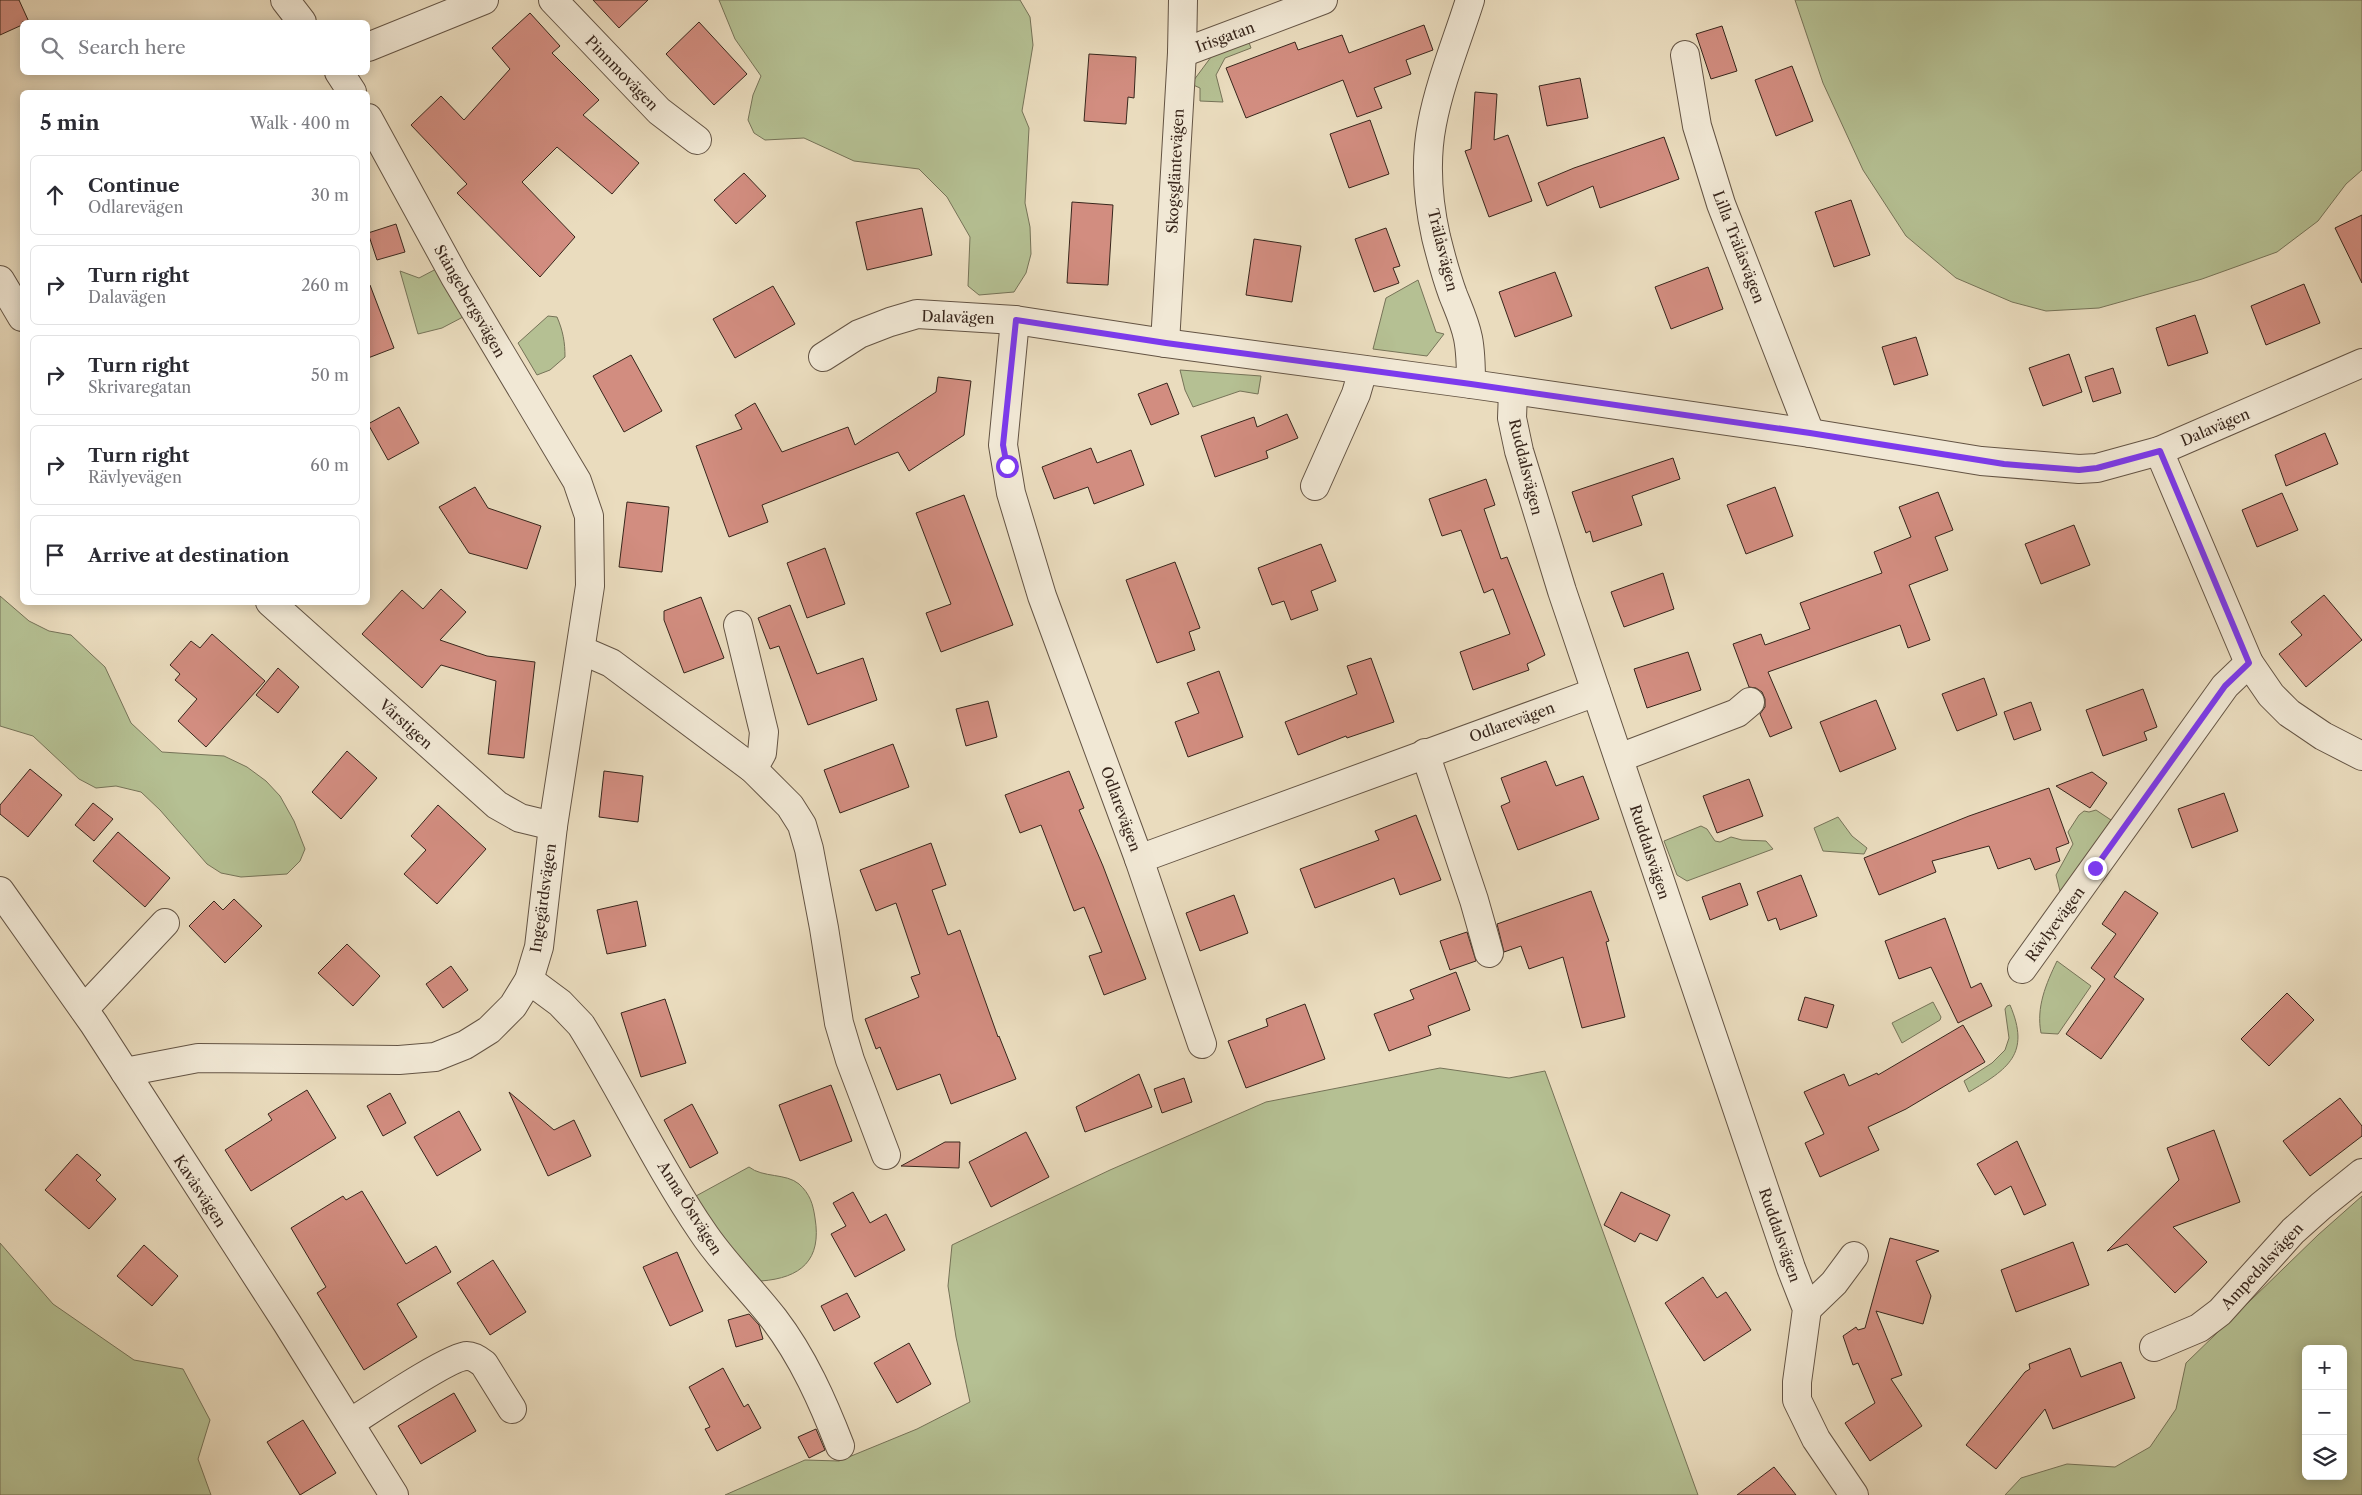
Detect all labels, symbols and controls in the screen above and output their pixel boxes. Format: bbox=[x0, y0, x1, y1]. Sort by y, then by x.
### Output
street label: Irisgatan bbox=[1193, 17, 1258, 56]
search box bbox=[20, 20, 370, 75]
street label: Pinnmovägen bbox=[581, 31, 663, 115]
icon: search bbox=[38, 34, 66, 62]
text: Search here bbox=[78, 36, 186, 59]
street label: Skogsgläntevägen bbox=[1162, 107, 1188, 234]
text: 5 min bbox=[40, 110, 100, 135]
text: Walk · 400 m bbox=[250, 113, 350, 133]
text: Continue bbox=[88, 174, 180, 197]
icon: ahead bbox=[41, 181, 69, 209]
text: 30 m bbox=[311, 185, 349, 205]
street label: Lilla Trälåsvägen bbox=[1709, 188, 1769, 307]
text: Odlarevägen bbox=[88, 197, 183, 217]
street label: Trälåsvägen bbox=[1424, 207, 1463, 294]
street label: Stångebergsvägen bbox=[430, 241, 510, 361]
text: Turn right bbox=[88, 264, 189, 287]
icon: right bbox=[41, 271, 69, 299]
text: 260 m bbox=[301, 275, 349, 295]
text: Dalavägen bbox=[88, 287, 166, 307]
street label: Dalavägen bbox=[921, 306, 996, 328]
text: Turn right bbox=[88, 354, 189, 377]
icon: right bbox=[41, 361, 69, 389]
text: 50 m bbox=[311, 365, 349, 385]
text: Skrivaregatan bbox=[88, 377, 191, 397]
street label: Dalavägen bbox=[2178, 404, 2253, 450]
street label: Ruddalsvägen bbox=[1505, 417, 1547, 518]
text: Turn right bbox=[88, 444, 189, 467]
icon: right bbox=[41, 451, 69, 479]
text: 60 m bbox=[310, 455, 349, 475]
route start bbox=[996, 455, 1019, 478]
text: Rävlyevägen bbox=[88, 467, 182, 487]
icon: arrive bbox=[41, 541, 69, 569]
text: Arrive at destination bbox=[88, 544, 289, 567]
street label: Vårstigen bbox=[375, 694, 437, 753]
street label: Odlarevägen bbox=[1467, 698, 1558, 746]
street label: Odlarevägen bbox=[1097, 764, 1145, 855]
street label: Ruddalsvägen bbox=[1626, 802, 1674, 902]
street label: Ingegärdsvägen bbox=[526, 842, 560, 954]
route end bbox=[2084, 857, 2107, 880]
street label: Rävlyevägen bbox=[2021, 882, 2089, 965]
street label: Kavåsvägen bbox=[170, 1151, 231, 1231]
street label: Anna Östvägen bbox=[653, 1157, 727, 1259]
street label: Ruddalsvägen bbox=[1755, 1185, 1805, 1285]
street label: Ampedalsvägen bbox=[2216, 1218, 2308, 1314]
map controls bbox=[2302, 1345, 2347, 1480]
button: + bbox=[2302, 1345, 2347, 1390]
button: − bbox=[2302, 1390, 2347, 1435]
button: layers bbox=[2302, 1435, 2347, 1480]

